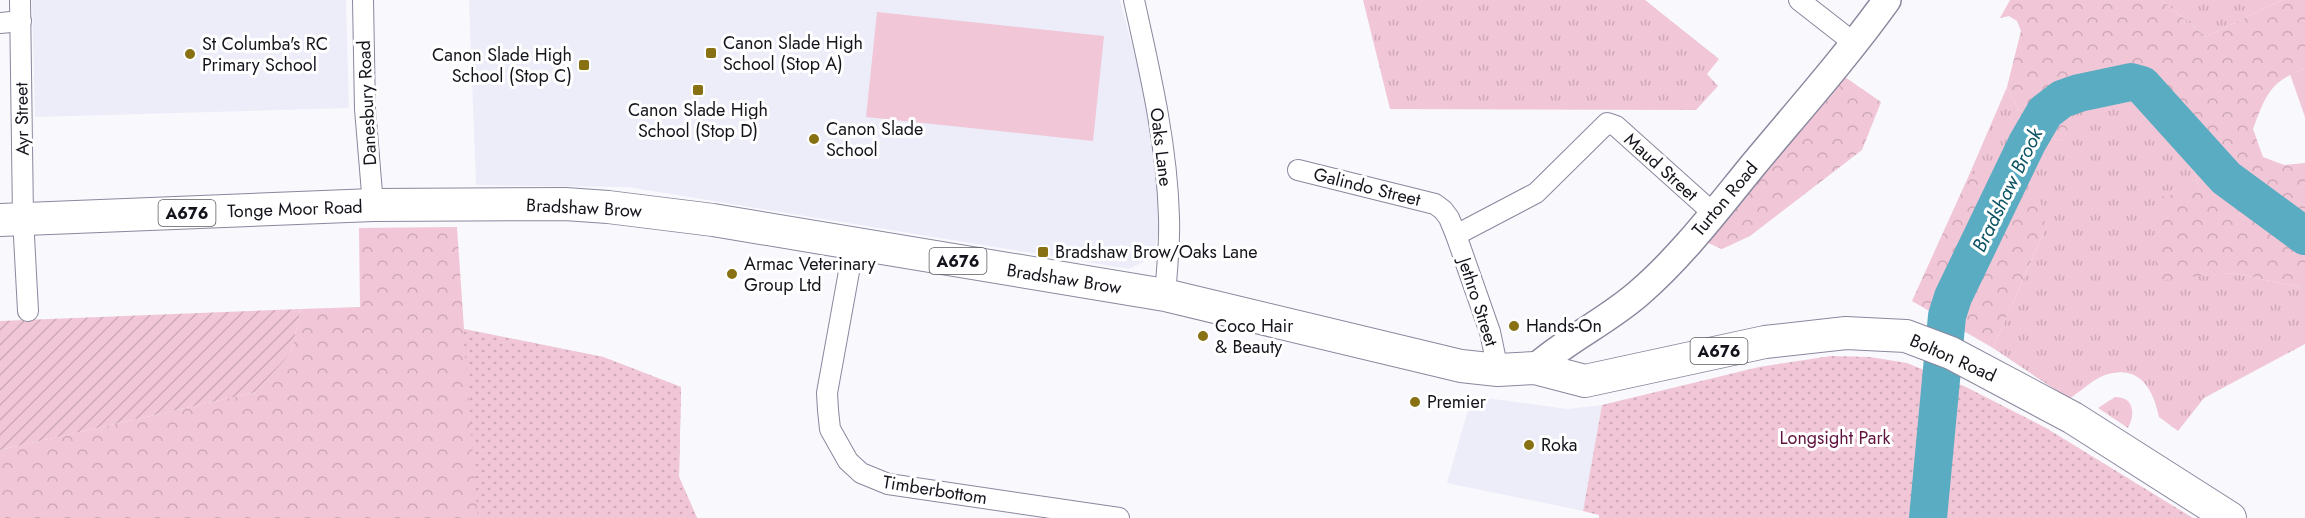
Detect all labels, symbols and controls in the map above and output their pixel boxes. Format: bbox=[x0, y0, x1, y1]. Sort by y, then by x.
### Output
place label: Canon Slade High School (Stop A) bbox=[723, 30, 863, 77]
place label: St Columba's RC Primary School bbox=[202, 31, 328, 78]
street label: Danesbury Road bbox=[351, 40, 383, 166]
place label: Canon Slade High School (Stop C) bbox=[432, 42, 572, 89]
marker: Canon Slade High School (Stop A) bbox=[704, 46, 718, 60]
marker: St Columba's RC Primary School bbox=[183, 47, 197, 61]
marker: Canon Slade High School (Stop C) bbox=[577, 58, 591, 72]
street label: Ayr Street bbox=[8, 81, 36, 156]
marker: Canon Slade High School (Stop D) bbox=[691, 83, 705, 97]
place label: Canon Slade High School (Stop D) bbox=[628, 97, 768, 144]
street label: Oaks Lane bbox=[1143, 106, 1179, 188]
place label: Canon Slade School bbox=[826, 116, 923, 163]
water label: Bradshaw Brook bbox=[1965, 122, 2051, 257]
street label: Maud Street bbox=[1618, 127, 1704, 208]
marker: Canon Slade School bbox=[807, 132, 821, 146]
street label: Turton Road bbox=[1686, 156, 1764, 242]
street label: Galindo Street bbox=[1311, 161, 1424, 213]
street label: Bradshaw Brow bbox=[526, 192, 643, 224]
street label: Tonge Moor Road bbox=[227, 194, 363, 224]
road number: A676 bbox=[158, 200, 216, 226]
place label: Bradshaw Brow/Oaks Lane bbox=[1055, 239, 1258, 265]
marker: Bradshaw Brow/Oaks Lane bbox=[1036, 245, 1050, 259]
road number: A676 bbox=[930, 248, 986, 274]
place label: Armac Veterinary Group Ltd bbox=[744, 251, 876, 298]
street label: Jethro Street bbox=[1451, 253, 1505, 350]
street label: Bradshaw Brow bbox=[1005, 257, 1124, 301]
marker: Armac Veterinary Group Ltd bbox=[725, 267, 739, 281]
place label: Coco Hair & Beauty bbox=[1215, 313, 1294, 360]
place label: Hands-On bbox=[1526, 313, 1602, 339]
marker: Hands-On bbox=[1507, 319, 1521, 333]
street label: Bolton Road bbox=[1906, 327, 2000, 389]
marker: Coco Hair & Beauty bbox=[1196, 329, 1210, 343]
road number: A676 bbox=[1690, 338, 1748, 364]
place label: Premier bbox=[1427, 389, 1487, 415]
marker: Premier bbox=[1408, 395, 1422, 409]
park label: Longsight Park bbox=[1779, 425, 1891, 451]
place label: Roka bbox=[1541, 432, 1578, 458]
marker: Roka bbox=[1522, 438, 1536, 452]
street label: Timberbottom bbox=[881, 469, 989, 511]

